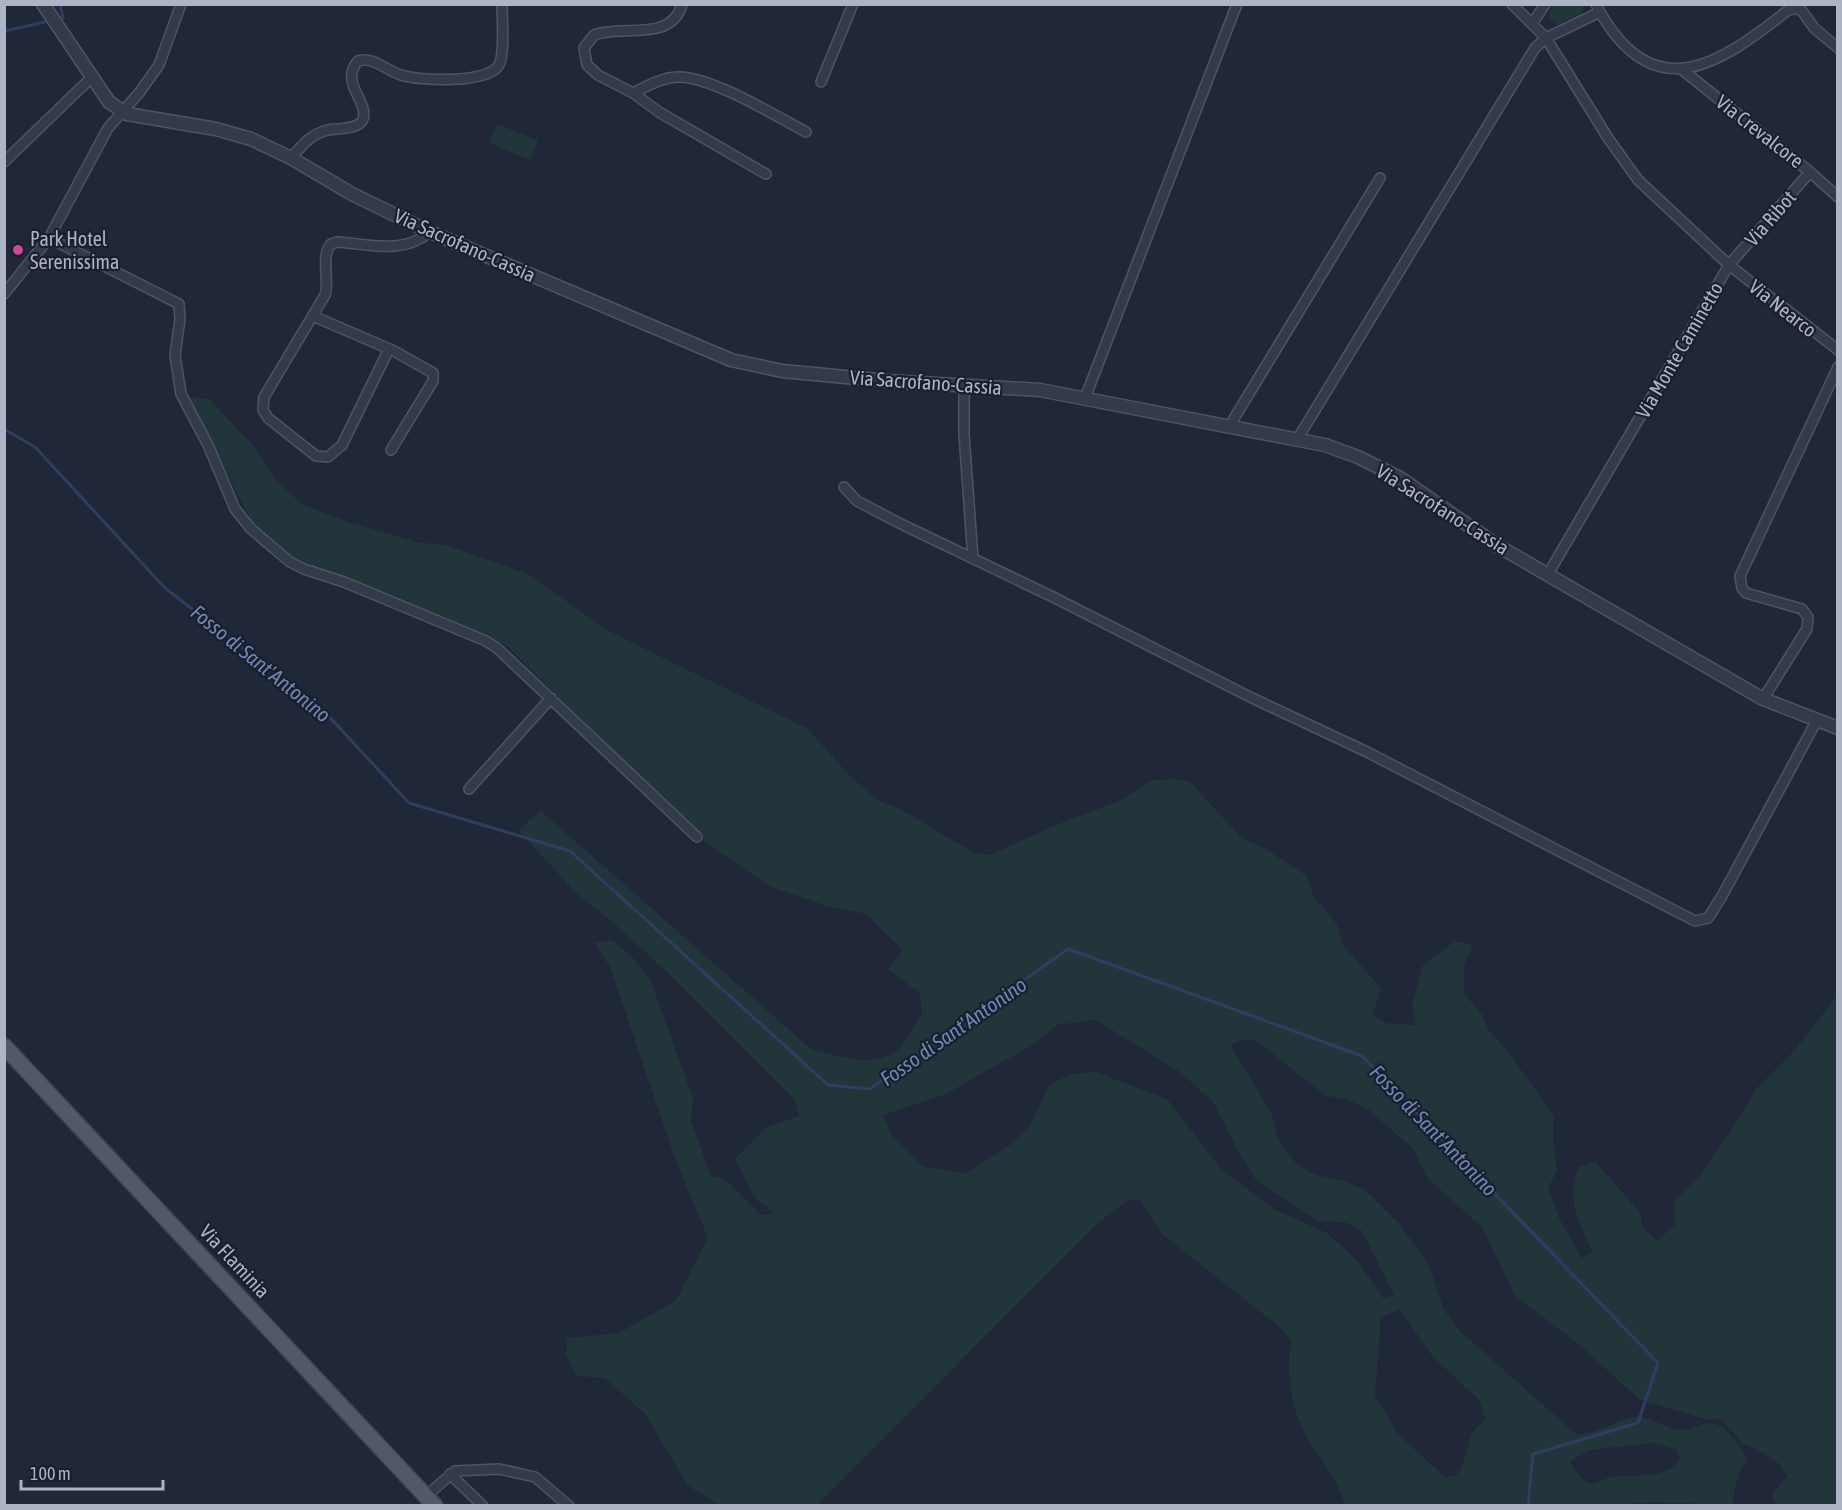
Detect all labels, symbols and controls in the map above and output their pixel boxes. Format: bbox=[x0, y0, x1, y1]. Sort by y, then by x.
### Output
street label: Via Crevalcore bbox=[1712, 90, 1808, 172]
street label: Via Ribot bbox=[1740, 185, 1800, 250]
street label: Via Sacrofano-Cassia bbox=[391, 204, 539, 286]
place label: Park Hotel Serenissima bbox=[30, 227, 119, 273]
marker: Park Hotel Serenissima bbox=[11, 243, 25, 257]
street label: Via Nearco bbox=[1745, 275, 1821, 341]
street label: Via Monte Caminetto bbox=[1631, 278, 1727, 422]
street label: Via Sacrofano-Cassia bbox=[849, 365, 1003, 399]
street label: Via Sacrofano-Cassia bbox=[1372, 459, 1514, 559]
water label: Fosso di Sant'Antonino bbox=[186, 599, 336, 727]
water label: Fosso di Sant'Antonino bbox=[875, 972, 1031, 1090]
water label: Fosso di Sant'Antonino bbox=[1365, 1060, 1503, 1201]
street label: Via Flaminia bbox=[195, 1220, 275, 1302]
scale bar bbox=[21, 1453, 164, 1491]
text: 100 m bbox=[30, 1463, 71, 1484]

